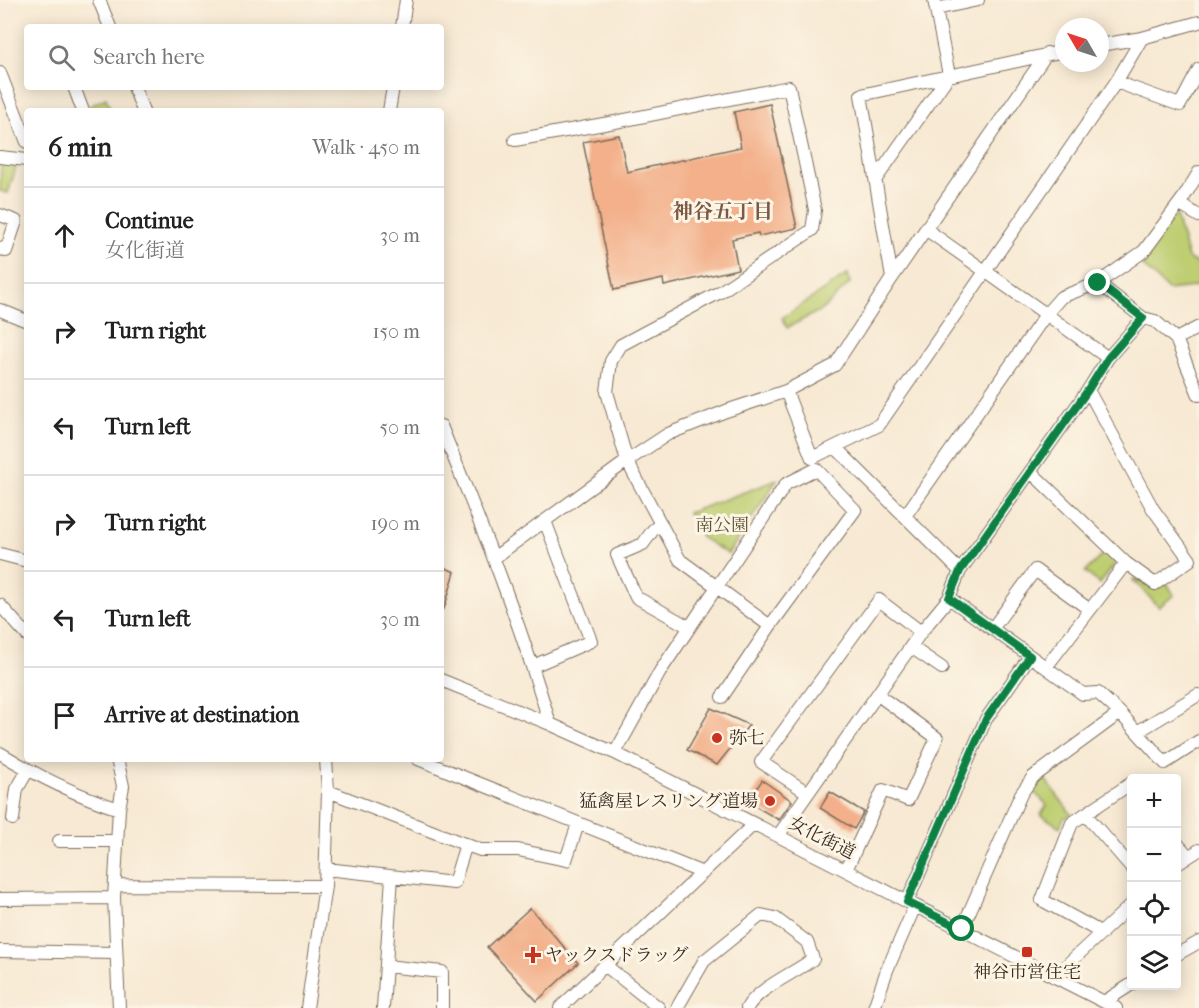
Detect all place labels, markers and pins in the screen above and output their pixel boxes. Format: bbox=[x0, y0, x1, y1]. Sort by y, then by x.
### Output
place label: 弥七 bbox=[729, 728, 765, 749]
marker: 弥七 bbox=[710, 731, 724, 745]
place label: 猛禽屋レスリング道場 bbox=[579, 791, 758, 812]
marker: 猛禽屋レスリング道場 bbox=[763, 794, 777, 808]
place label: ヤックスドラッグ bbox=[545, 945, 688, 966]
marker: 神谷市営住宅 bbox=[1020, 945, 1034, 959]
marker: ヤックスドラッグ bbox=[526, 948, 540, 962]
place label: 神谷市営住宅 bbox=[973, 962, 1081, 983]

